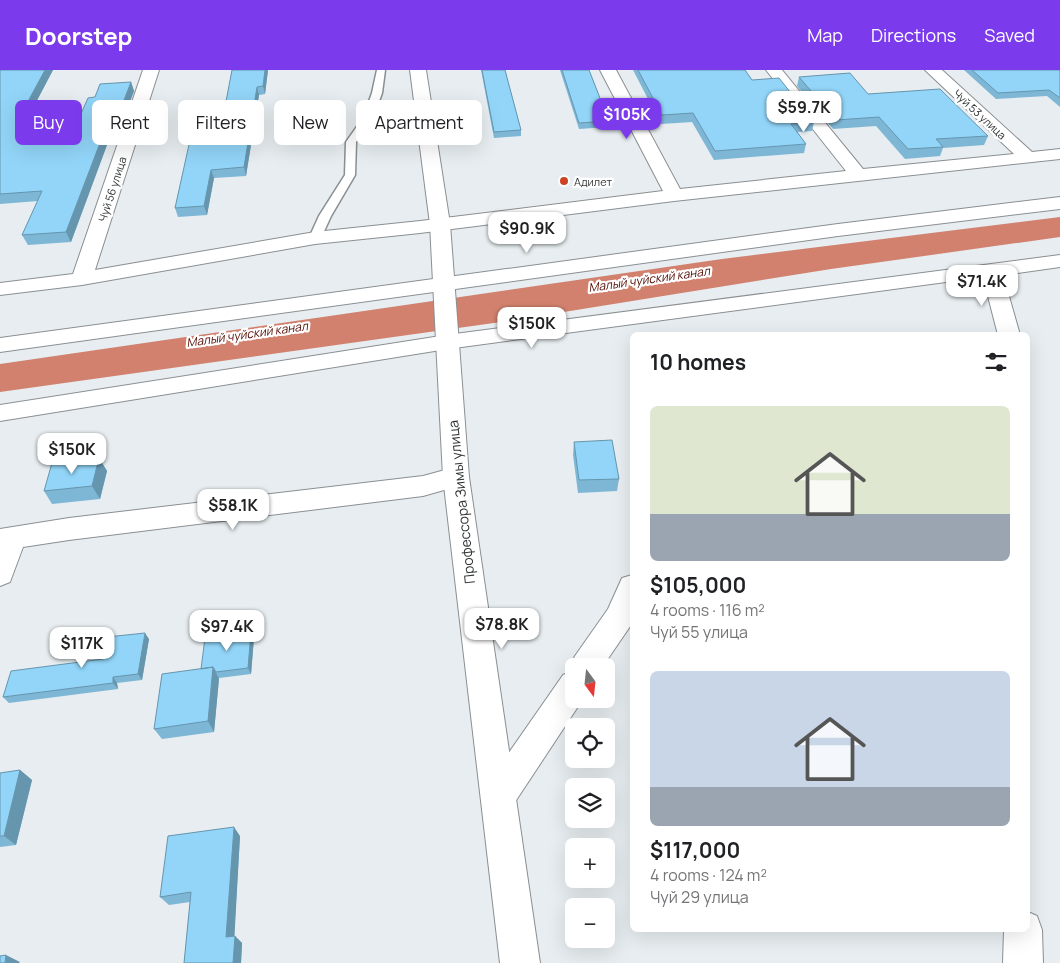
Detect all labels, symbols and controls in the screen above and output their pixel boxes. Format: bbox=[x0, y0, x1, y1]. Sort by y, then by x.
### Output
text: Doorstep bbox=[25, 19, 132, 52]
text: Map bbox=[807, 23, 843, 47]
text: Directions bbox=[871, 23, 956, 47]
text: Saved bbox=[984, 23, 1035, 47]
street label: Чуй 53 улица bbox=[950, 86, 1010, 142]
pin: $59.7K bbox=[763, 90, 845, 133]
text: $59.7K bbox=[777, 96, 831, 118]
pin: $105K bbox=[592, 98, 662, 140]
chip: Buy bbox=[15, 100, 82, 145]
chip: Rent bbox=[92, 100, 168, 145]
chip: Filters bbox=[178, 100, 264, 145]
chip: New bbox=[274, 100, 346, 145]
chip: Apartment bbox=[356, 100, 482, 145]
text: $105K bbox=[603, 103, 651, 125]
street label: Чуй 56 улица bbox=[94, 154, 130, 224]
place label: Адилет bbox=[574, 174, 612, 189]
marker: Адилет bbox=[558, 175, 570, 187]
pin: $90.9K bbox=[486, 212, 568, 254]
text: $90.9K bbox=[499, 217, 555, 239]
water label: Малый чуйский канал bbox=[587, 262, 712, 296]
pin: $71.4K bbox=[941, 264, 1023, 307]
text: $71.4K bbox=[957, 270, 1007, 292]
pin: $150K bbox=[497, 306, 567, 349]
text: $150K bbox=[508, 312, 556, 334]
water label: Малый чуйский канал bbox=[185, 317, 310, 351]
text: 10 homes bbox=[650, 348, 746, 376]
icon: filters bbox=[982, 348, 1010, 376]
street label: Профессора Зимы улица bbox=[443, 419, 479, 585]
pin: $150K bbox=[37, 432, 107, 475]
text: $150K bbox=[48, 438, 96, 460]
icon: home bbox=[785, 439, 875, 529]
pin: $58.1K bbox=[192, 488, 274, 531]
text: $58.1K bbox=[208, 494, 258, 516]
text: $105,000 bbox=[650, 571, 746, 599]
text: 4 rooms · 116 m² bbox=[650, 599, 765, 621]
pin: $78.8K bbox=[461, 608, 543, 650]
pin: $97.4K bbox=[186, 610, 268, 652]
text: $78.8K bbox=[475, 613, 529, 635]
text: $97.4K bbox=[200, 615, 254, 637]
text: Чуй 55 улица bbox=[650, 621, 748, 643]
pin: $117K bbox=[47, 626, 117, 669]
text: $117K bbox=[61, 632, 103, 654]
north arrow bbox=[565, 658, 615, 708]
map controls bbox=[565, 658, 615, 948]
icon: home bbox=[785, 704, 875, 794]
button: locate bbox=[565, 718, 615, 768]
button: layers bbox=[565, 778, 615, 828]
text: $117,000 bbox=[650, 836, 740, 864]
button: + bbox=[565, 838, 615, 888]
text: 4 rooms · 124 m² bbox=[650, 864, 767, 886]
text: Чуй 29 улица bbox=[650, 886, 749, 908]
button: − bbox=[565, 898, 615, 948]

